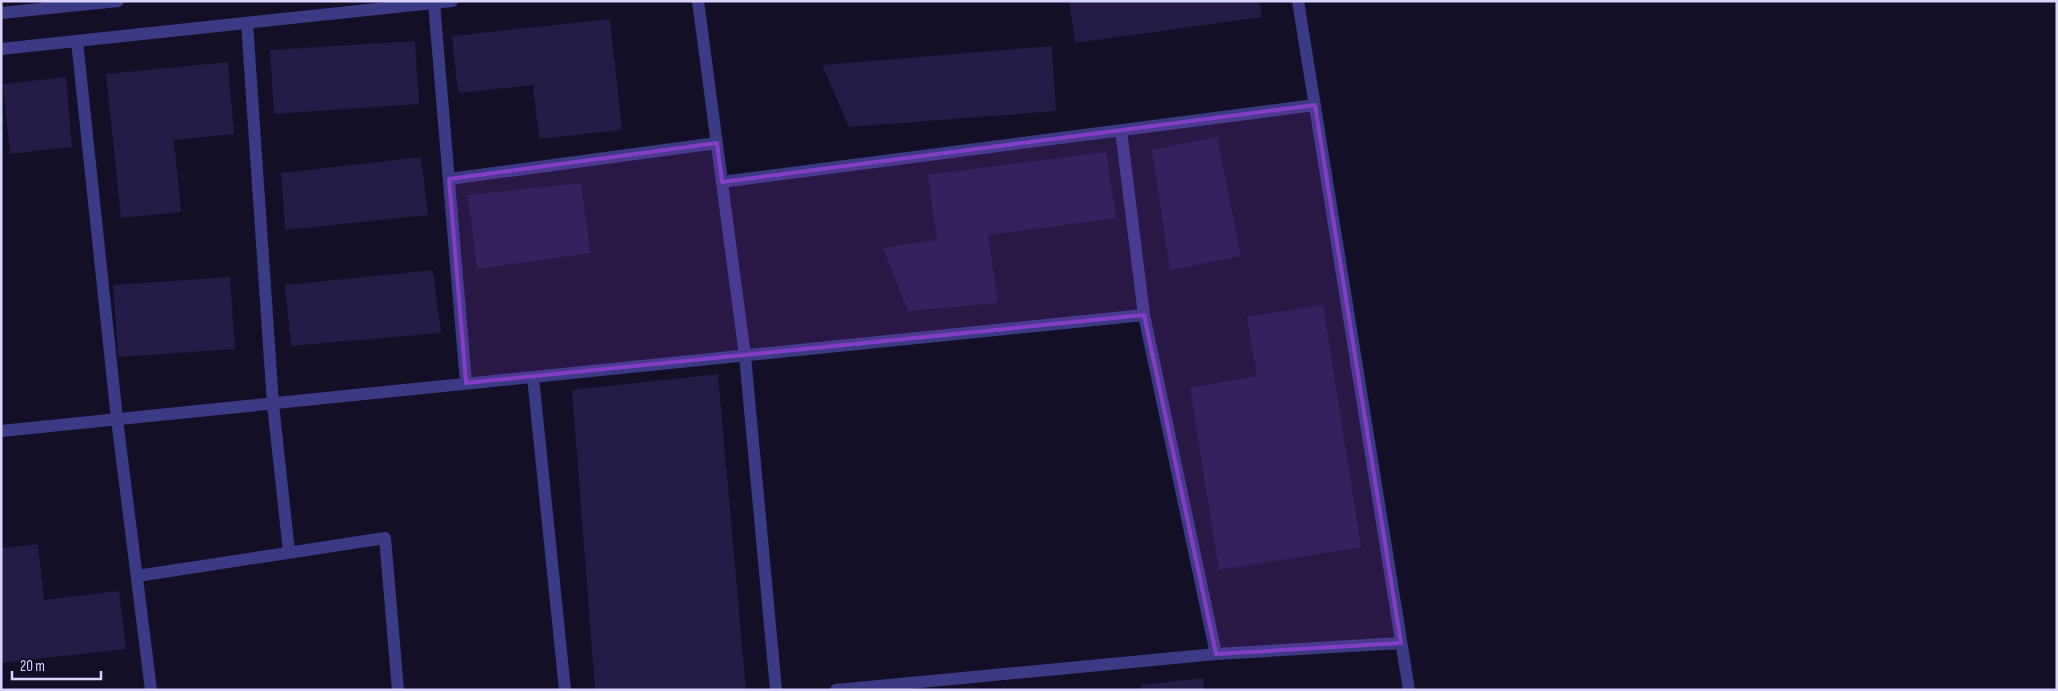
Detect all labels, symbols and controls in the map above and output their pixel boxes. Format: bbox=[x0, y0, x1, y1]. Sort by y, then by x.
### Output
scale bar bbox=[12, 648, 101, 680]
text: 20 m bbox=[20, 657, 45, 676]

